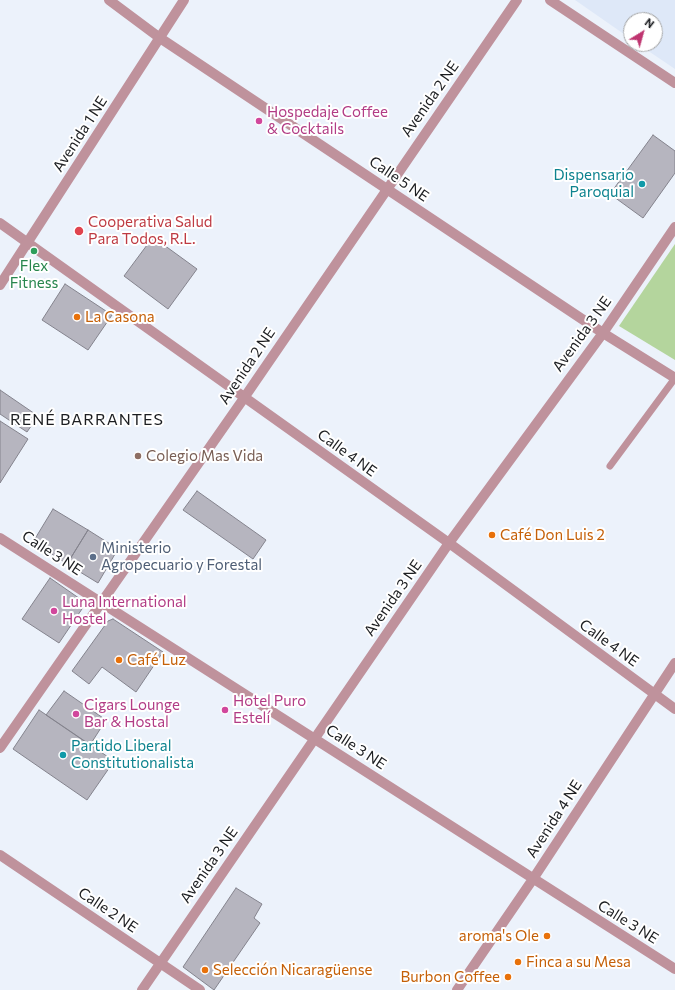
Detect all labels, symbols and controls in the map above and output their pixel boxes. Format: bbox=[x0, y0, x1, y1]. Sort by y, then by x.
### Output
north arrow bbox=[623, 12, 663, 52]
text: N bbox=[643, 15, 657, 30]
street label: Avenida 2 NE bbox=[397, 58, 463, 140]
street label: Avenida 1 NE bbox=[49, 93, 111, 175]
place label: Hospedaje Coffee & Cocktails bbox=[267, 103, 388, 138]
marker: Hospedaje Coffee & Cocktails bbox=[254, 116, 264, 126]
street label: Calle 5 NE bbox=[366, 152, 432, 206]
place label: Dispensario Paroquial bbox=[553, 166, 634, 201]
marker: Dispensario Paroquial bbox=[637, 179, 647, 189]
place label: Cooperativa Salud Para Todos, R.L. bbox=[88, 213, 212, 248]
marker: Cooperativa Salud Para Todos, R.L. bbox=[73, 225, 85, 237]
marker: Flex Fitness bbox=[29, 246, 39, 256]
place label: Flex Fitness bbox=[10, 257, 58, 292]
street label: Avenida 3 NE bbox=[549, 293, 615, 375]
place label: La Casona bbox=[85, 308, 155, 326]
marker: La Casona bbox=[72, 312, 82, 322]
street label: Avenida 2 NE bbox=[215, 324, 279, 408]
district label: RENÉ BARRANTES bbox=[10, 410, 164, 430]
street label: Calle 4 NE bbox=[314, 426, 380, 480]
place label: Colegio Mas Vida bbox=[146, 447, 263, 465]
marker: Colegio Mas Vida bbox=[133, 451, 143, 461]
place label: Café Don Luis 2 bbox=[500, 526, 605, 544]
street label: Calle 3 NE bbox=[19, 527, 85, 579]
marker: Café Don Luis 2 bbox=[487, 530, 497, 540]
place label: Ministerio Agropecuario y Forestal bbox=[101, 539, 262, 574]
marker: Ministerio Agropecuario y Forestal bbox=[88, 552, 98, 562]
street label: Avenida 3 NE bbox=[360, 557, 426, 639]
place label: Luna International Hostel bbox=[62, 593, 187, 628]
marker: Luna International Hostel bbox=[49, 606, 59, 616]
street label: Calle 4 NE bbox=[576, 616, 642, 670]
place label: Café Luz bbox=[127, 651, 186, 669]
marker: Café Luz bbox=[114, 655, 124, 665]
place label: Hotel Puro Estelí bbox=[233, 692, 306, 727]
place label: Cigars Lounge Bar & Hostal bbox=[84, 696, 180, 731]
marker: Hotel Puro Estelí bbox=[220, 705, 230, 715]
marker: Cigars Lounge Bar & Hostal bbox=[71, 709, 81, 719]
street label: Calle 3 NE bbox=[323, 721, 389, 773]
place label: Partido Liberal Constitutionalista bbox=[71, 737, 194, 772]
marker: Partido Liberal Constitutionalista bbox=[58, 750, 68, 760]
street label: Avenida 4 NE bbox=[522, 777, 586, 861]
street label: Avenida 3 NE bbox=[176, 824, 242, 906]
street label: Calle 2 NE bbox=[75, 884, 141, 936]
street label: Calle 3 NE bbox=[594, 896, 662, 948]
place label: aroma's Ole bbox=[459, 927, 539, 945]
marker: aroma's Ole bbox=[542, 931, 552, 941]
place label: Finca a su Mesa bbox=[526, 953, 631, 971]
marker: Finca a su Mesa bbox=[513, 957, 523, 967]
place label: Selección Nicaragüense bbox=[213, 961, 372, 979]
marker: Selección Nicaragüense bbox=[200, 965, 210, 975]
place label: Burbon Coffee bbox=[401, 968, 500, 986]
marker: Burbon Coffee bbox=[503, 972, 513, 982]

